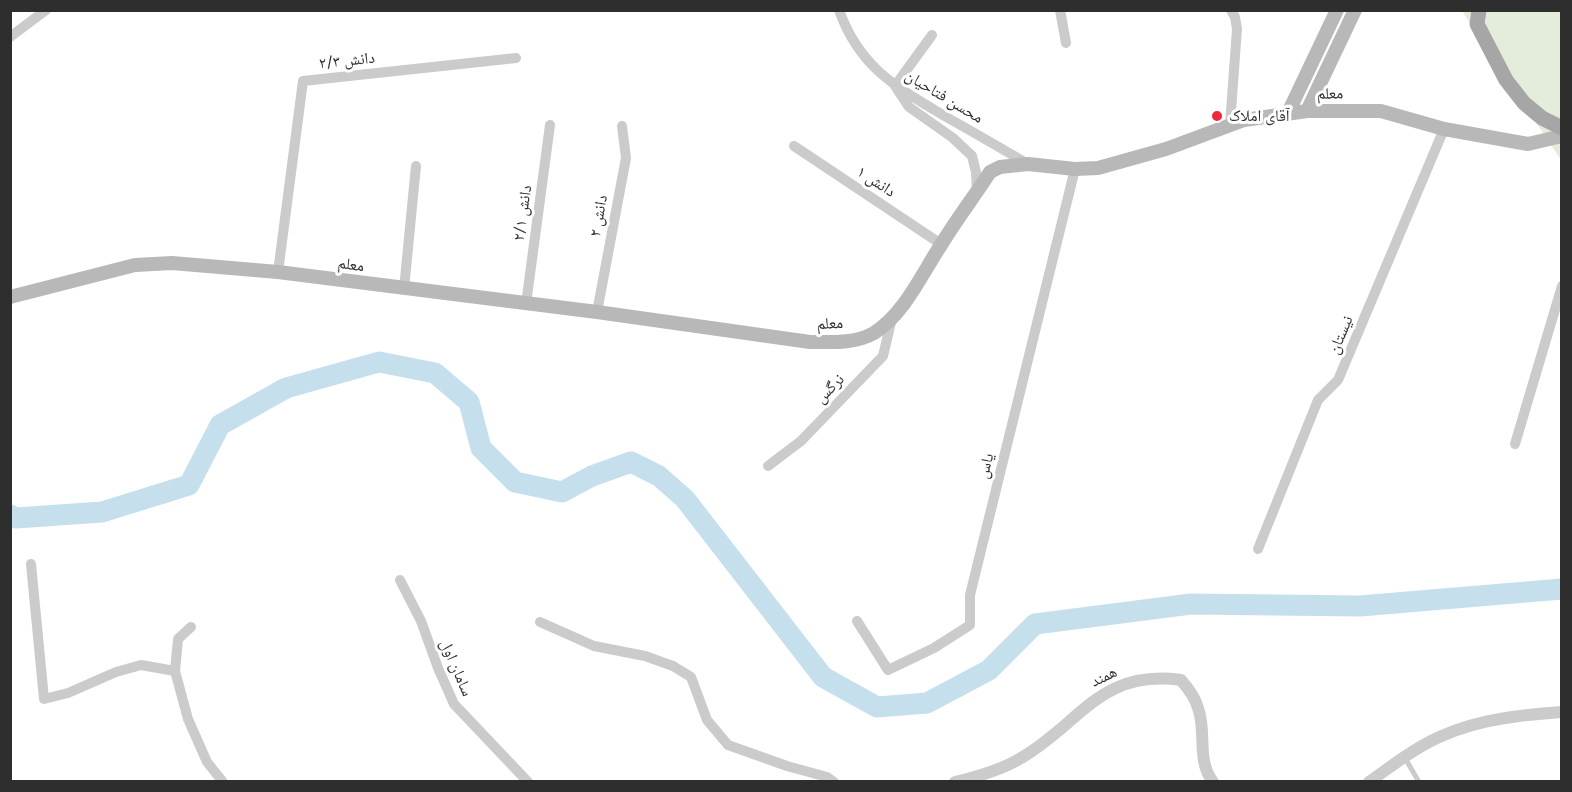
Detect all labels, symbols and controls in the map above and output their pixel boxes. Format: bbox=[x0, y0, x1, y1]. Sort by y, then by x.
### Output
street label: دانش ۲/۳ bbox=[318, 49, 376, 73]
street label: محسن فتاحیان bbox=[902, 66, 986, 128]
street label: معلم bbox=[1317, 84, 1343, 104]
place label: آقای املاک bbox=[1229, 106, 1290, 126]
marker: آقای املاک bbox=[1210, 109, 1224, 123]
street label: دانش ۱ bbox=[853, 162, 899, 202]
street label: دانش ۲/۱ bbox=[510, 184, 536, 242]
street label: دانش ۲ bbox=[586, 194, 612, 238]
street label: معلم bbox=[337, 254, 365, 276]
street label: نیستان bbox=[1324, 313, 1358, 357]
street label: معلم bbox=[816, 314, 844, 334]
street label: نرگس bbox=[811, 370, 849, 408]
street label: یاس bbox=[974, 451, 998, 481]
street label: سامان اول bbox=[435, 637, 477, 699]
street label: همند bbox=[1088, 662, 1120, 692]

